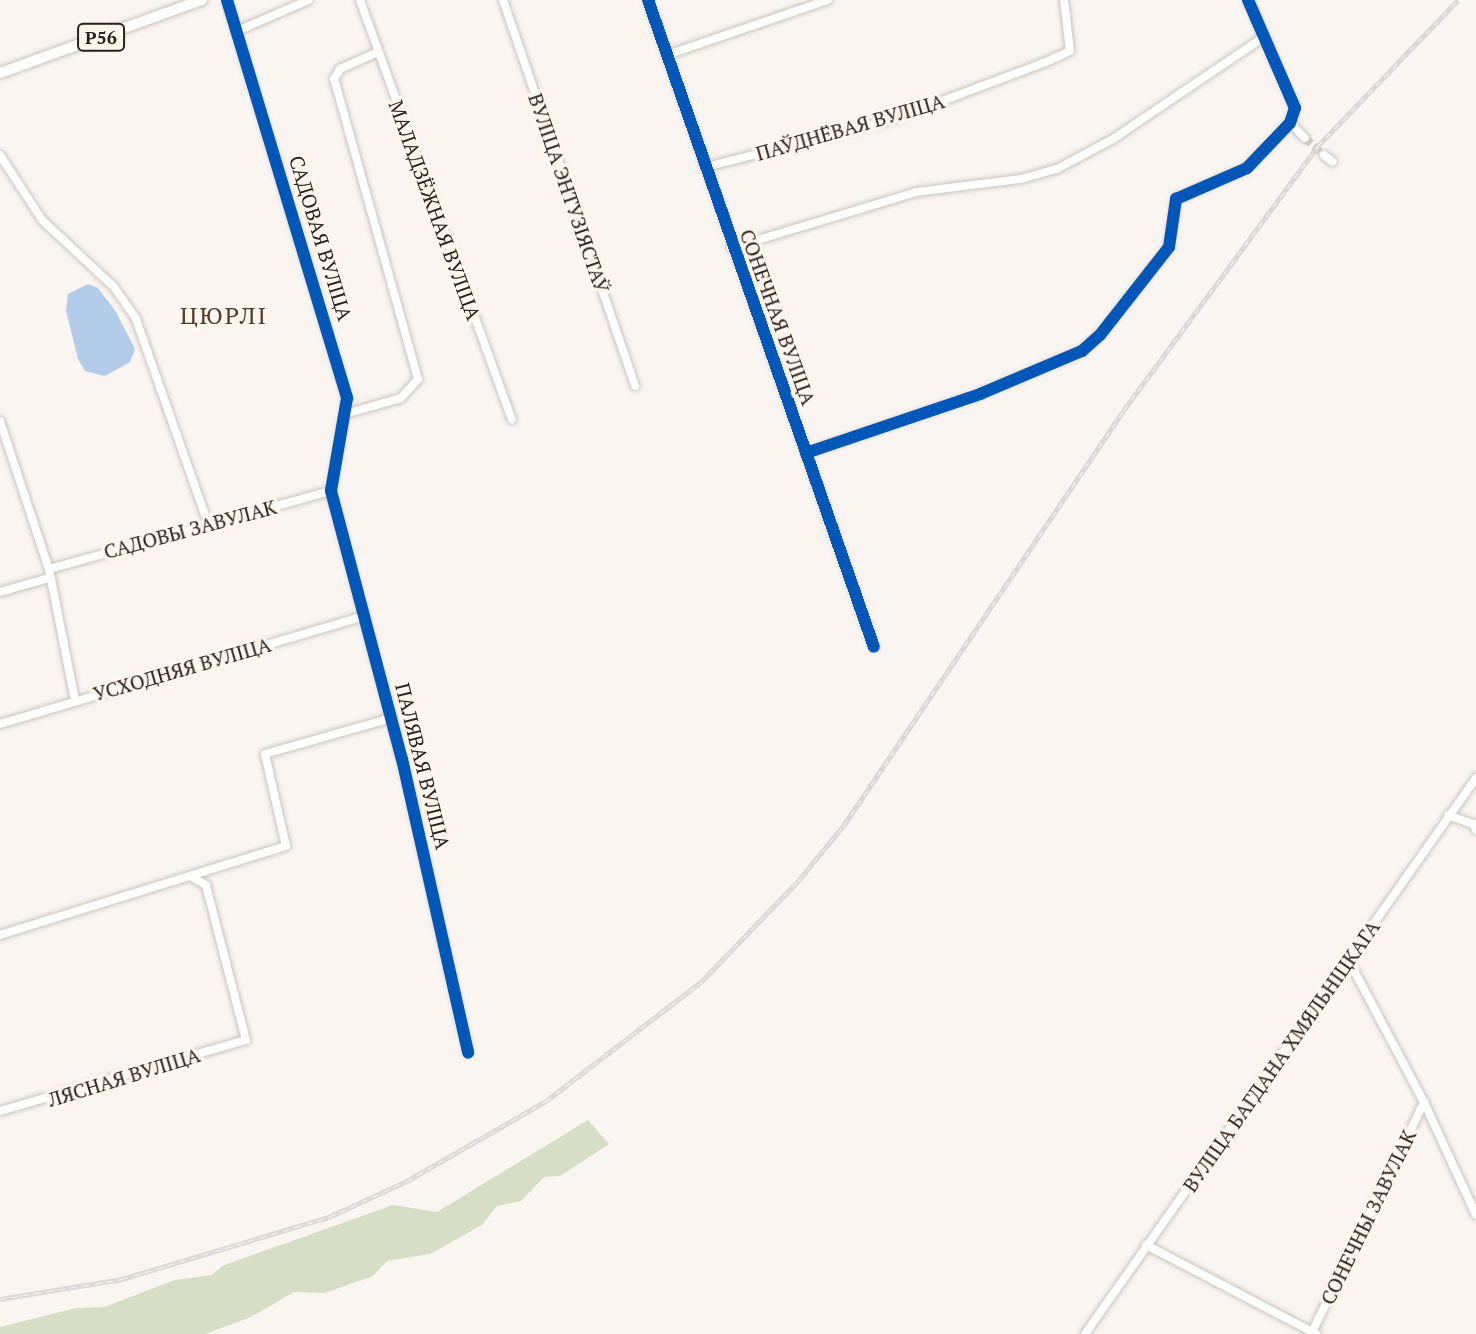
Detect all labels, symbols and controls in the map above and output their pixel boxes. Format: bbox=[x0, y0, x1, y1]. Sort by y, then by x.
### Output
road number: Р56 bbox=[77, 23, 125, 51]
street label: ПАЎДНЁВАЯ ВУЛІЦА bbox=[753, 89, 947, 165]
street label: ВУЛІЦА ЭНТУЗІЯСТАЎ bbox=[524, 90, 614, 296]
street label: МАЛАДЗЁЖНАЯ ВУЛІЦА bbox=[384, 97, 486, 323]
street label: САДОВАЯ ВУЛІЦА bbox=[284, 153, 358, 323]
street label: СОНЕЧНАЯ ВУЛІЦА bbox=[735, 226, 821, 408]
district label: ЦЮРЛІ bbox=[180, 302, 268, 330]
street label: САДОВЫ ЗАВУЛАК bbox=[101, 494, 279, 564]
street label: УСХОДНЯЯ ВУЛІЦА bbox=[90, 632, 274, 706]
street label: ПАЛЯВАЯ ВУЛІЦА bbox=[391, 680, 455, 852]
street label: ВУЛІЦА БАГДАНА ХМЯЛЬНІЦКАГА bbox=[1177, 915, 1385, 1197]
street label: ЛЯСНАЯ ВУЛІЦА bbox=[45, 1042, 203, 1112]
street label: СОНЕЧНЫ ЗАВУЛАК bbox=[1315, 1126, 1421, 1308]

